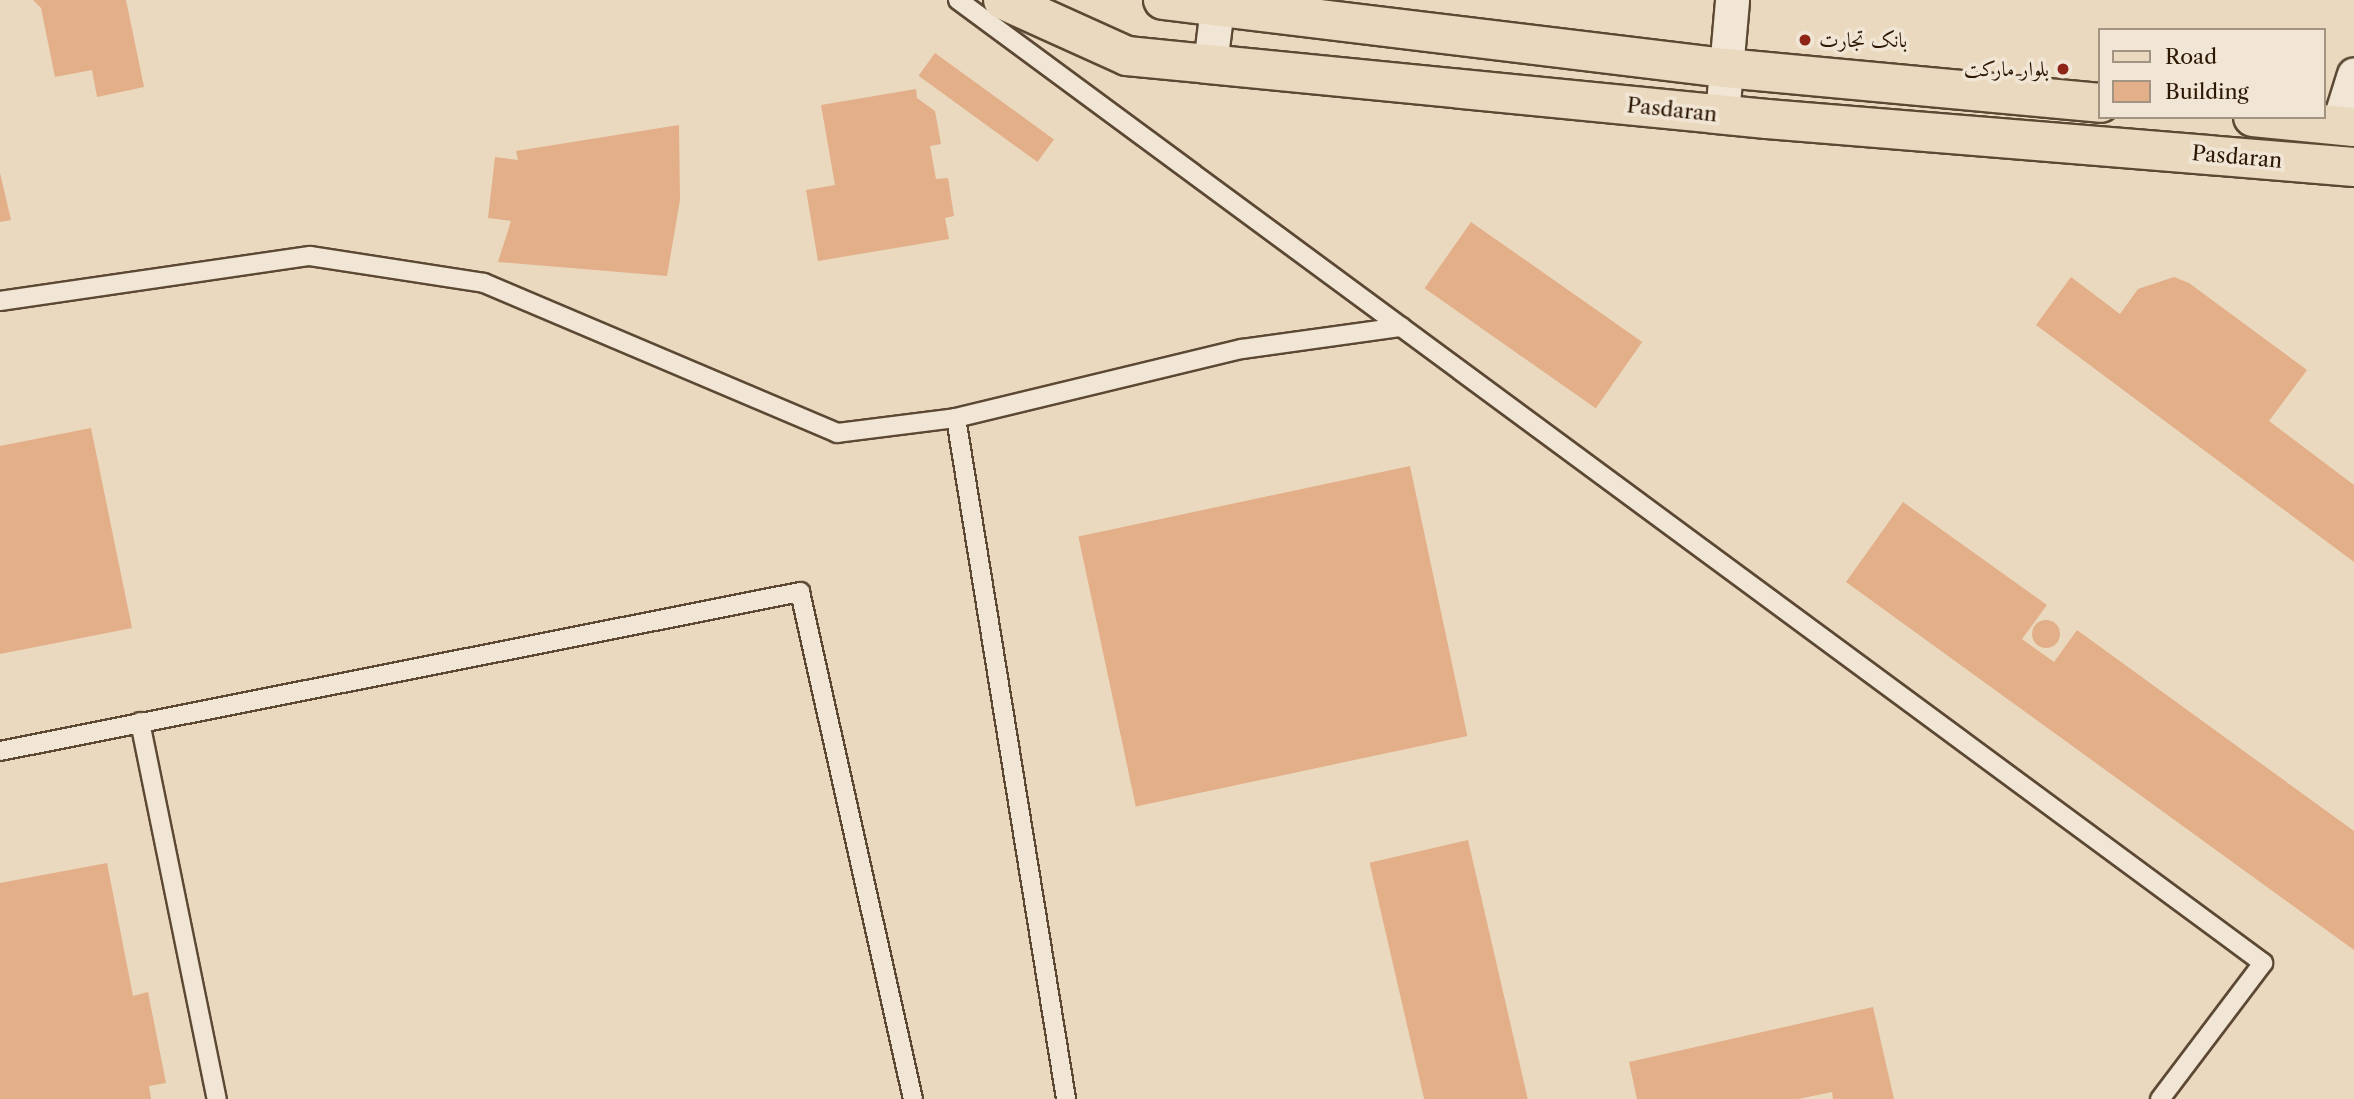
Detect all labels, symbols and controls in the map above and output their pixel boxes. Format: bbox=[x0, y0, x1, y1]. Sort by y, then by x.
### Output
place label: بانک تجارت bbox=[1819, 27, 1907, 53]
legend bbox=[2098, 28, 2326, 119]
marker: بانک تجارت bbox=[1797, 32, 1813, 48]
text: Road bbox=[2165, 44, 2217, 69]
place label: بلوار مارکت bbox=[1964, 56, 2049, 82]
marker: بلوار مارکت bbox=[2055, 61, 2071, 77]
text: Building bbox=[2165, 79, 2249, 104]
street label: Pasdaran bbox=[1626, 93, 1718, 127]
street label: Pasdaran bbox=[2191, 140, 2283, 174]

